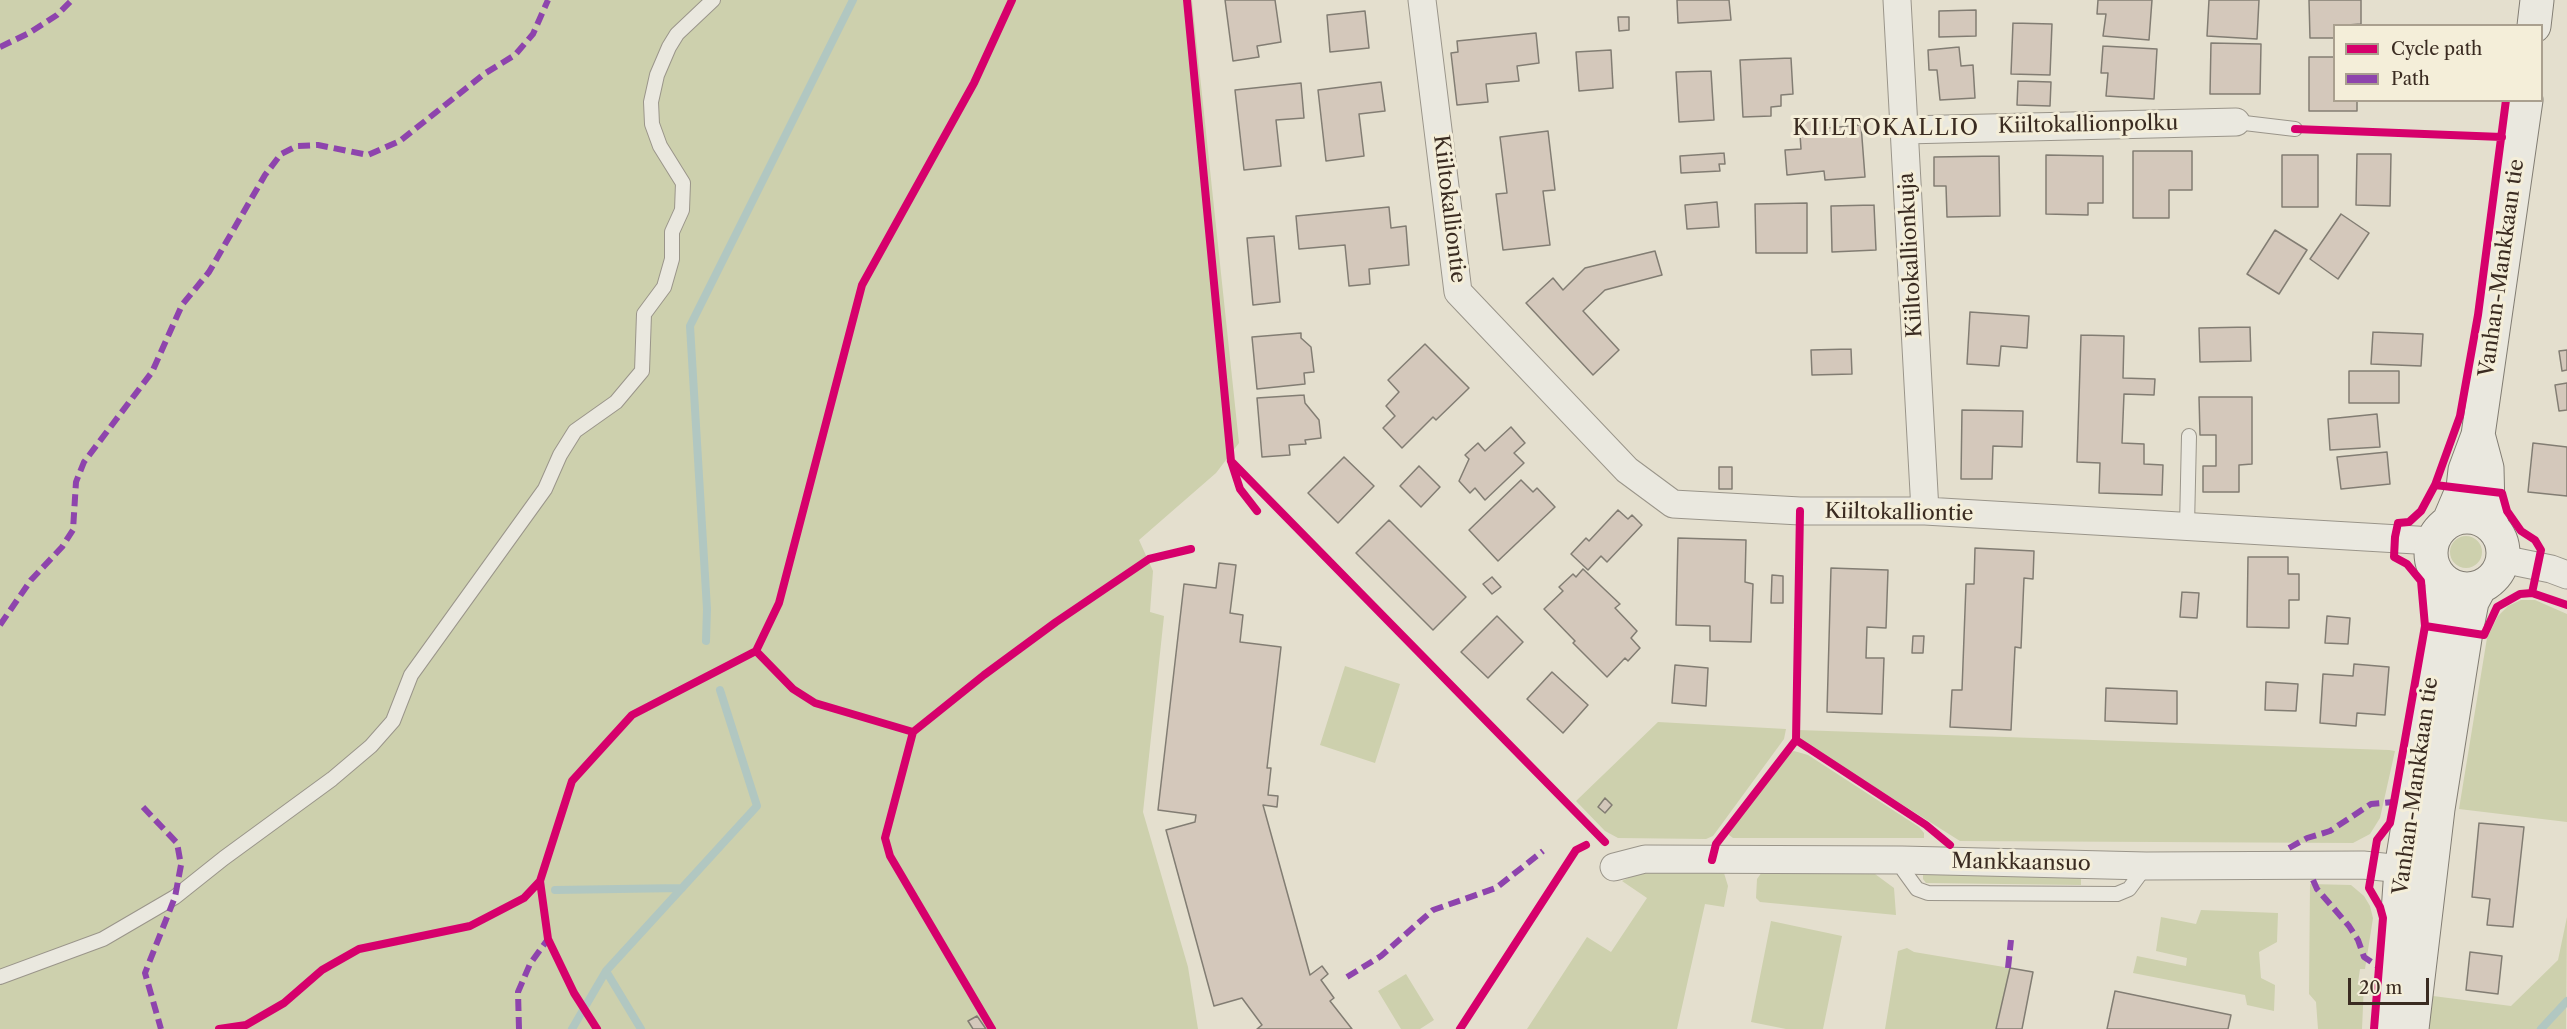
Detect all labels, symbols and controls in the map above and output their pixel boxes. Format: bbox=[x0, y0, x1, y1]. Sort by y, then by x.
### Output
legend bbox=[2333, 24, 2543, 102]
text: Cycle path bbox=[2391, 38, 2482, 60]
text: Path bbox=[2391, 68, 2430, 90]
street label: Kiiltokallionpolku bbox=[1998, 111, 2178, 139]
district label: KIILTOKALLIO bbox=[1792, 116, 1980, 142]
street label: Kiiltokalliontie bbox=[1427, 134, 1471, 284]
street label: Vanhan-Mankkaan tie bbox=[2474, 157, 2530, 379]
street label: Kiiltokallionkuja bbox=[1894, 172, 1928, 338]
street label: Kiiltokalliontie bbox=[1824, 499, 1974, 527]
street label: Vanhan-Mankkaan tie bbox=[2388, 675, 2444, 897]
street label: Mankkaansuo bbox=[1951, 849, 2091, 877]
scale bar bbox=[2351, 966, 2432, 1004]
text: 20 m bbox=[2359, 977, 2402, 999]

